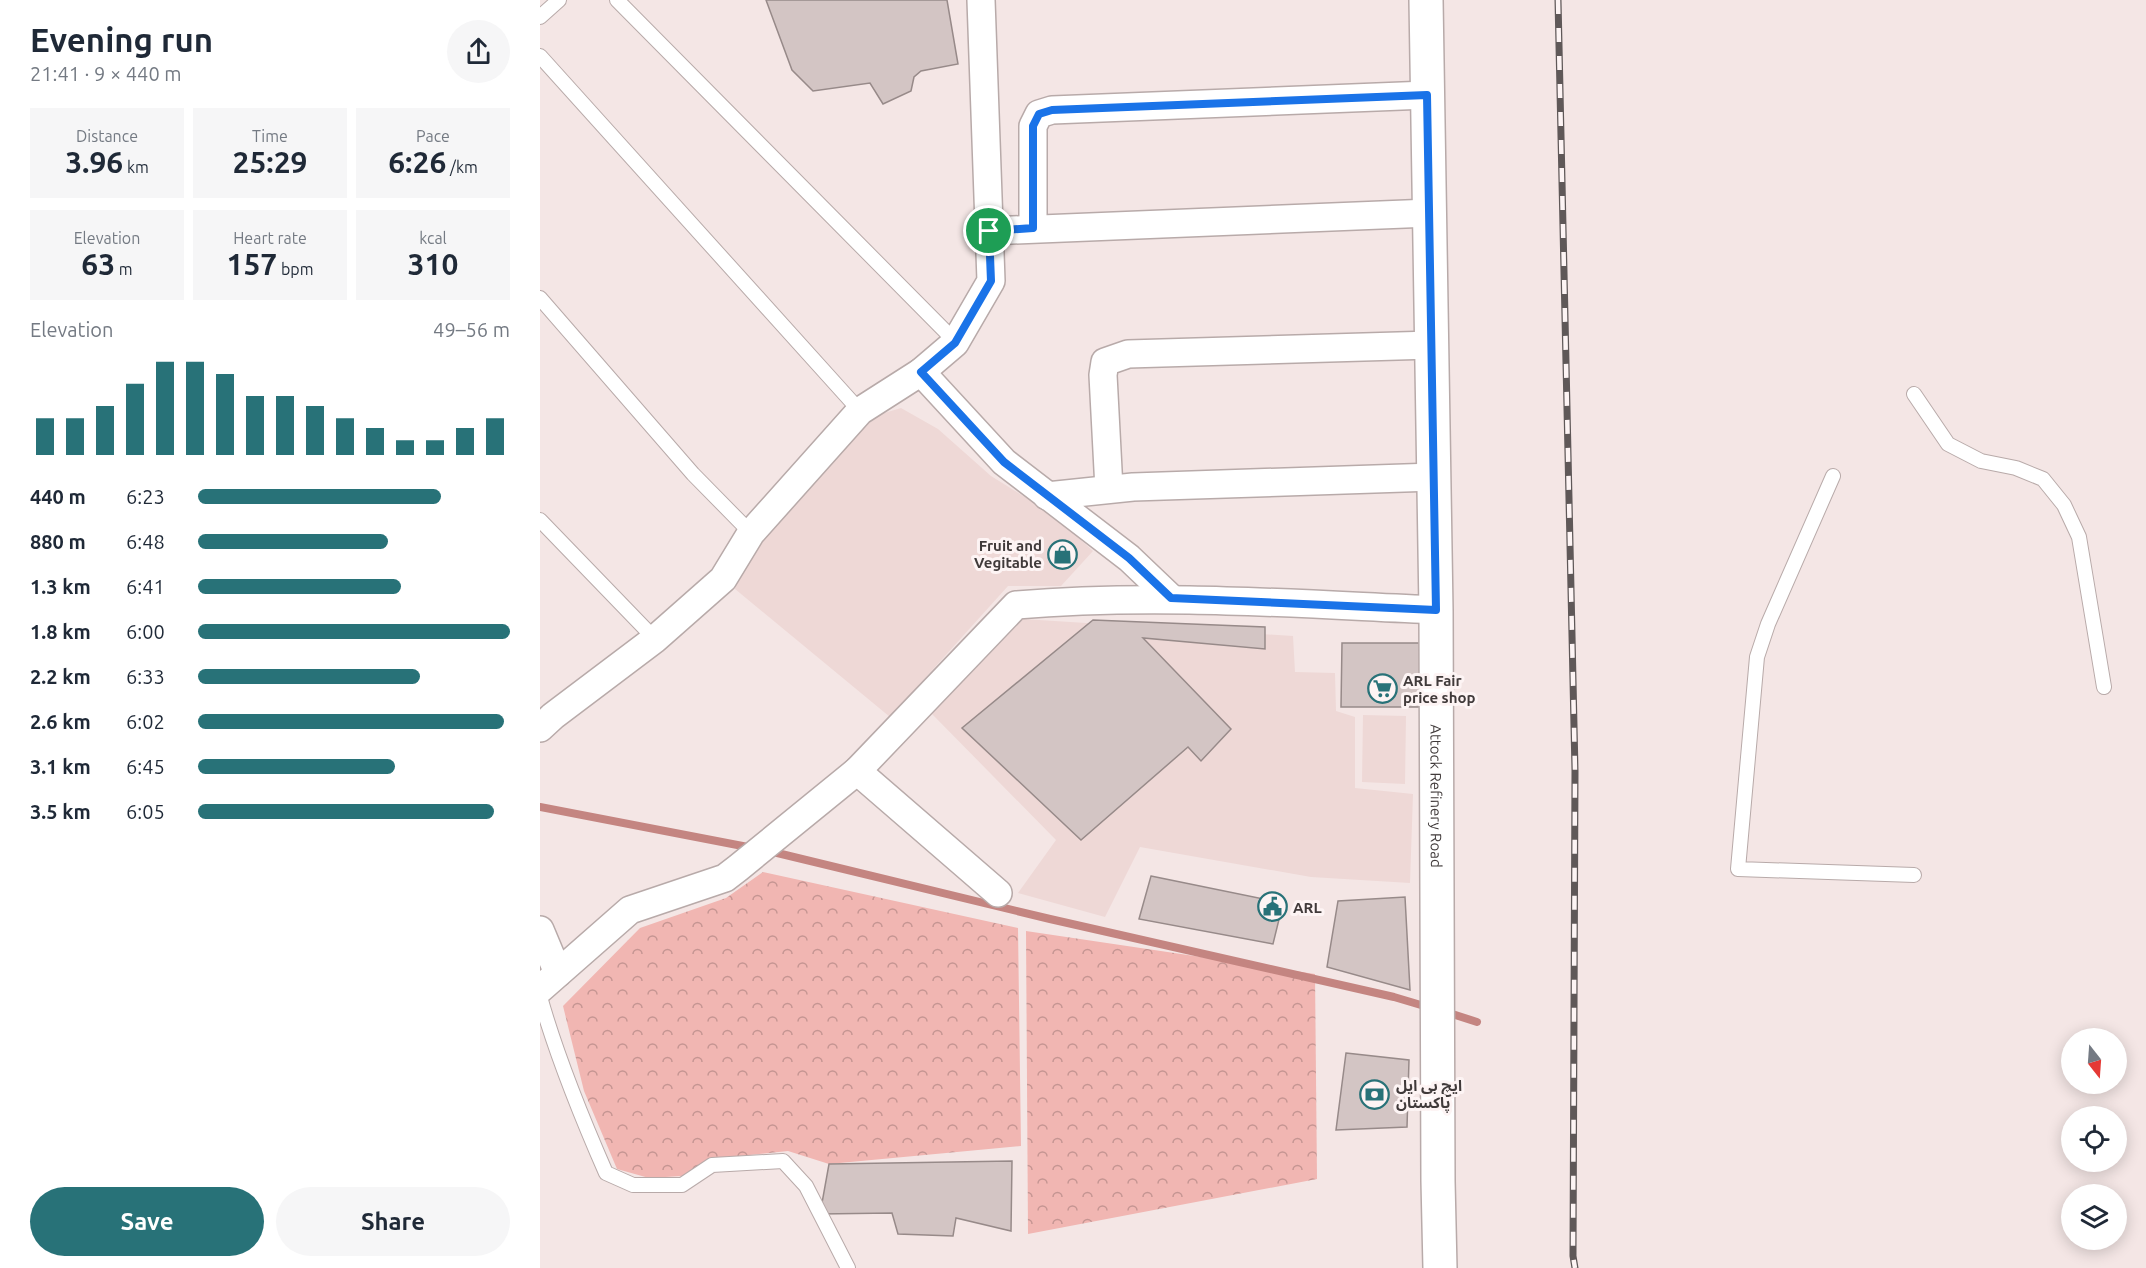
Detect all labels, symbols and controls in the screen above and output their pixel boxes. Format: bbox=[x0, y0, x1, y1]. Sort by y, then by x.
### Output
button: share bbox=[447, 20, 510, 83]
text: Evening run bbox=[30, 21, 213, 58]
text: 21:41 · 9 × 440 m bbox=[30, 62, 182, 85]
text: Distance bbox=[76, 127, 138, 145]
text: Time bbox=[252, 127, 288, 145]
text: Pace bbox=[416, 127, 450, 145]
text: 3.96 bbox=[65, 145, 123, 179]
text: 25:29 bbox=[232, 145, 308, 179]
text: 6:26 bbox=[388, 145, 446, 179]
text: km bbox=[123, 158, 149, 176]
text: /km bbox=[446, 158, 478, 176]
pin bbox=[963, 205, 1014, 256]
icon: arrive bbox=[972, 214, 1005, 247]
text: Elevation bbox=[74, 229, 140, 247]
text: Heart rate bbox=[233, 229, 307, 247]
text: kcal bbox=[419, 229, 447, 247]
text: 63 bbox=[81, 247, 115, 281]
text: 157 bbox=[227, 247, 277, 281]
text: 310 bbox=[408, 247, 458, 281]
text: m bbox=[115, 260, 133, 278]
text: bpm bbox=[277, 260, 313, 278]
text: Elevation bbox=[30, 318, 113, 341]
text: 49–56 m bbox=[433, 318, 510, 341]
text: 440 m bbox=[30, 485, 86, 508]
text: 6:23 bbox=[126, 485, 165, 508]
text: 880 m bbox=[30, 530, 86, 553]
text: 6:48 bbox=[126, 530, 165, 553]
place label: Fruit and Vegitable bbox=[974, 537, 1042, 571]
shop icon: Fruit and Vegitable bbox=[1047, 538, 1079, 570]
text: 1.3 km bbox=[30, 575, 91, 598]
text: 6:41 bbox=[126, 575, 165, 598]
text: 1.8 km bbox=[30, 620, 91, 643]
text: 6:00 bbox=[126, 620, 165, 643]
text: 2.2 km bbox=[30, 665, 91, 688]
text: 6:33 bbox=[126, 665, 165, 688]
place label: ARL Fair price shop bbox=[1403, 672, 1475, 706]
supermarket icon: ARL Fair price shop bbox=[1366, 673, 1398, 705]
text: 2.6 km bbox=[30, 710, 91, 733]
text: 6:02 bbox=[126, 710, 165, 733]
street label: Attock Refinery Road bbox=[1428, 724, 1445, 868]
text: 3.1 km bbox=[30, 755, 91, 778]
text: 6:45 bbox=[126, 755, 165, 778]
text: 3.5 km bbox=[30, 800, 91, 823]
text: 6:05 bbox=[126, 800, 165, 823]
public building icon: ARL bbox=[1256, 891, 1288, 923]
place label: ARL bbox=[1293, 899, 1322, 916]
north arrow bbox=[2061, 1028, 2127, 1094]
map controls bbox=[2061, 1028, 2127, 1250]
place label: ایچ بی ایل پاکستان bbox=[1396, 1077, 1462, 1112]
bank icon: ایچ بی ایل پاکستان bbox=[1359, 1078, 1391, 1110]
button: locate bbox=[2061, 1106, 2127, 1172]
button: layers bbox=[2061, 1184, 2127, 1250]
button: Save bbox=[30, 1187, 264, 1256]
button: Share bbox=[276, 1187, 510, 1256]

